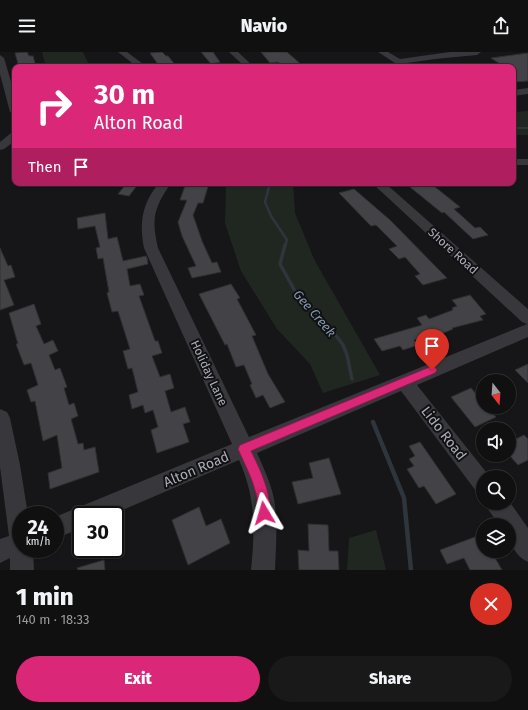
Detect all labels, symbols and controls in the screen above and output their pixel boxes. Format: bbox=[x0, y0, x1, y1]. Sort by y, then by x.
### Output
icon: menu bbox=[16, 15, 38, 37]
text: Navio bbox=[241, 15, 287, 37]
icon: share bbox=[490, 15, 512, 37]
text: 30 m bbox=[94, 78, 155, 111]
icon: right bbox=[28, 80, 80, 132]
text: Alton Road bbox=[94, 112, 183, 134]
icon: arrive bbox=[70, 156, 92, 178]
text: Then bbox=[28, 158, 62, 176]
street label: Shore Road bbox=[425, 225, 481, 277]
water label: Gee Creek bbox=[290, 287, 339, 340]
pin bbox=[415, 329, 449, 370]
icon: arrive bbox=[421, 335, 443, 357]
street label: Holiday Lane bbox=[188, 338, 230, 408]
north arrow bbox=[476, 374, 516, 414]
map controls bbox=[476, 374, 516, 558]
street label: Lido Road bbox=[417, 403, 470, 464]
button: sound bbox=[476, 422, 516, 462]
street label: Alton Road bbox=[161, 448, 231, 491]
button: search bbox=[476, 470, 516, 510]
position arrow bbox=[243, 492, 285, 534]
speed limit sign: 30 bbox=[72, 506, 124, 558]
text: 24 bbox=[27, 515, 49, 539]
button: layers bbox=[476, 518, 516, 558]
text: km/h bbox=[26, 536, 50, 548]
text: 1 min bbox=[16, 583, 74, 611]
button: close bbox=[470, 583, 512, 625]
text: 140 m · 18:33 bbox=[16, 612, 89, 627]
button: Exit bbox=[16, 656, 260, 702]
button: Share bbox=[268, 656, 512, 702]

